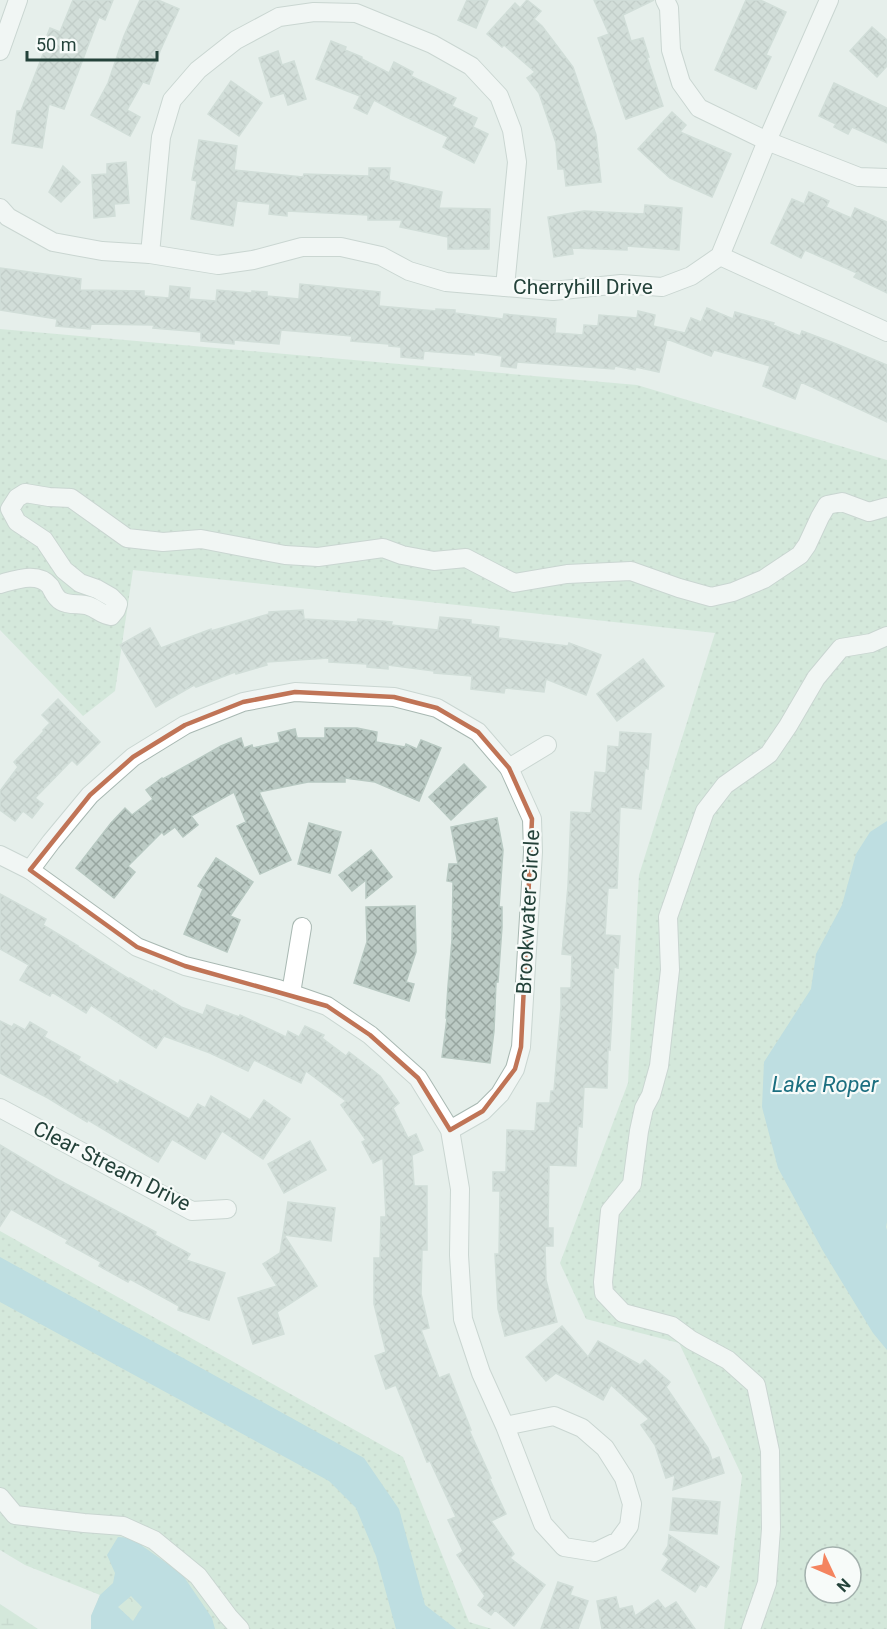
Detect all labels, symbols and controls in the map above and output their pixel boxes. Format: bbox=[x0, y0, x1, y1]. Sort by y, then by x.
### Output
scale bar bbox=[27, 24, 158, 62]
text: 50 m bbox=[36, 34, 76, 55]
street label: Cherryhill Drive bbox=[513, 275, 653, 299]
street label: Brookwater Circle bbox=[512, 829, 544, 995]
water label: Lake Roper bbox=[772, 1072, 879, 1097]
street label: Clear Stream Drive bbox=[29, 1116, 195, 1216]
north arrow bbox=[803, 1545, 863, 1605]
text: N bbox=[833, 1574, 854, 1596]

